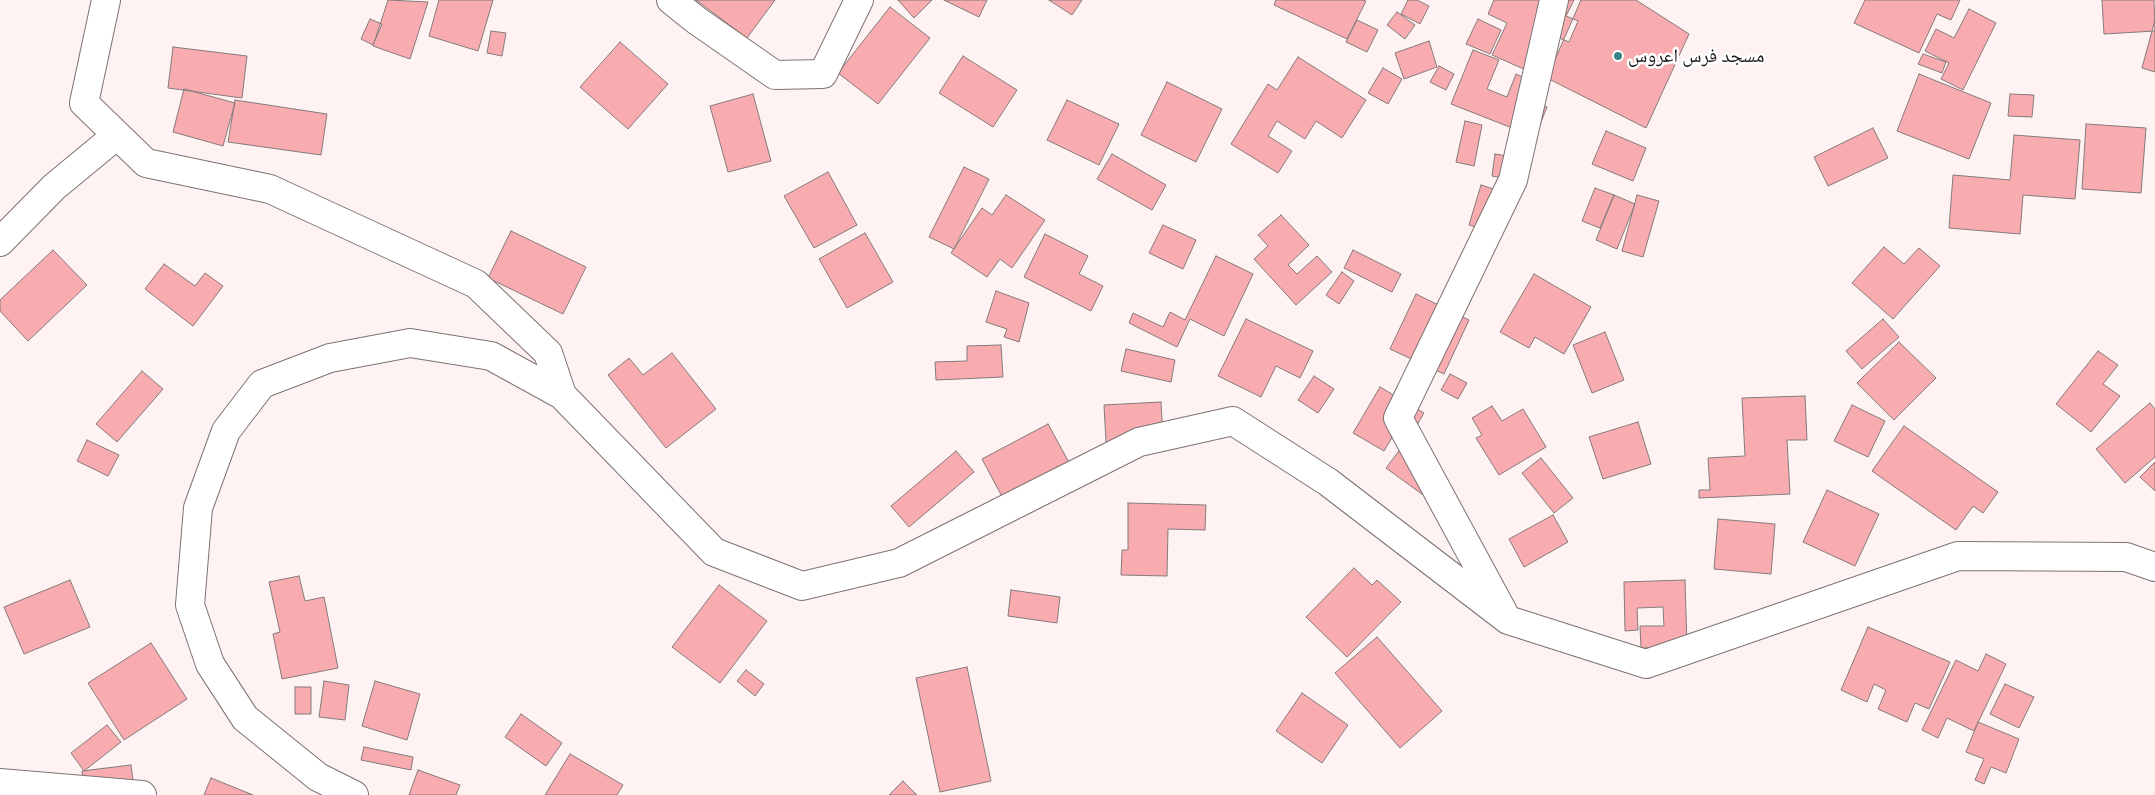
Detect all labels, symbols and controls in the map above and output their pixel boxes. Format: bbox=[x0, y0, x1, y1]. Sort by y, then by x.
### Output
place label: مسجد فرس اعروس bbox=[1628, 45, 1764, 67]
marker: مسجد فرس اعروس bbox=[1612, 50, 1624, 62]

